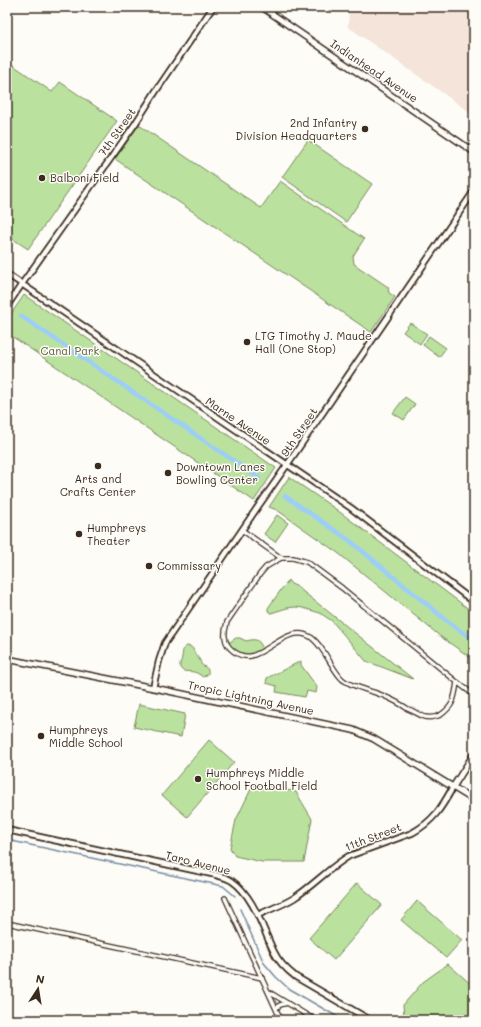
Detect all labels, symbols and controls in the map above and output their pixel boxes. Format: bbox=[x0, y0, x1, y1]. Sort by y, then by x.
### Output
street label: Indianhead Avenue bbox=[328, 36, 421, 106]
street label: 7th Street bbox=[94, 104, 139, 159]
place label: 2nd Infantry Division Headquarters bbox=[236, 115, 357, 143]
marker: 2nd Infantry Division Headquarters bbox=[360, 124, 370, 134]
place label: Balboni Field bbox=[50, 170, 119, 185]
marker: Balboni Field bbox=[37, 173, 47, 183]
place label: LTG Timothy J. Maude Hall (One Stop) bbox=[255, 328, 372, 356]
marker: LTG Timothy J. Maude Hall (One Stop) bbox=[242, 337, 252, 347]
park label: Canal Park bbox=[41, 343, 100, 358]
street label: Marne Avenue bbox=[203, 393, 274, 448]
street label: 9th Street bbox=[277, 404, 321, 459]
place label: Downtown Lanes Bowling Center bbox=[176, 459, 265, 487]
marker: Arts and Crafts Center bbox=[93, 461, 103, 471]
marker: Downtown Lanes Bowling Center bbox=[163, 468, 173, 478]
place label: Arts and Crafts Center bbox=[60, 471, 136, 499]
place label: Humphreys Theater bbox=[87, 520, 146, 548]
marker: Humphreys Theater bbox=[74, 529, 84, 539]
place label: Commissary bbox=[157, 558, 221, 573]
marker: Commissary bbox=[144, 561, 154, 571]
street label: Tropic Lightning Avenue bbox=[187, 677, 316, 718]
place label: Humphreys Middle School bbox=[49, 722, 123, 750]
marker: Humphreys Middle School bbox=[36, 731, 46, 741]
place label: Humphreys Middle School Football Field bbox=[206, 765, 317, 793]
marker: Humphreys Middle School Football Field bbox=[193, 774, 203, 784]
street label: 11th Street bbox=[342, 819, 403, 854]
street label: Taro Avenue bbox=[164, 847, 232, 878]
north arrow bbox=[18, 969, 58, 1009]
text: N bbox=[35, 971, 46, 987]

